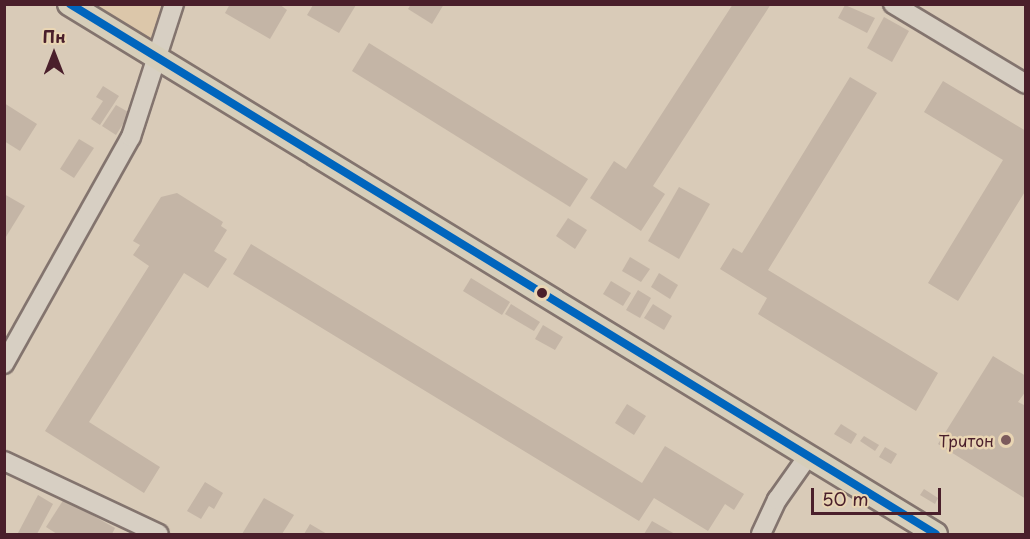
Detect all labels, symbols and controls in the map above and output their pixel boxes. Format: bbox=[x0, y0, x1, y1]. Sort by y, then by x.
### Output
north arrow bbox=[24, 24, 84, 84]
text: Пн bbox=[42, 24, 66, 48]
unlabelled marker bbox=[536, 287, 548, 299]
place label: Тритон bbox=[939, 430, 994, 450]
marker: Тритон bbox=[999, 433, 1013, 447]
scale bar bbox=[814, 476, 944, 514]
text: 50 m bbox=[822, 485, 869, 512]

